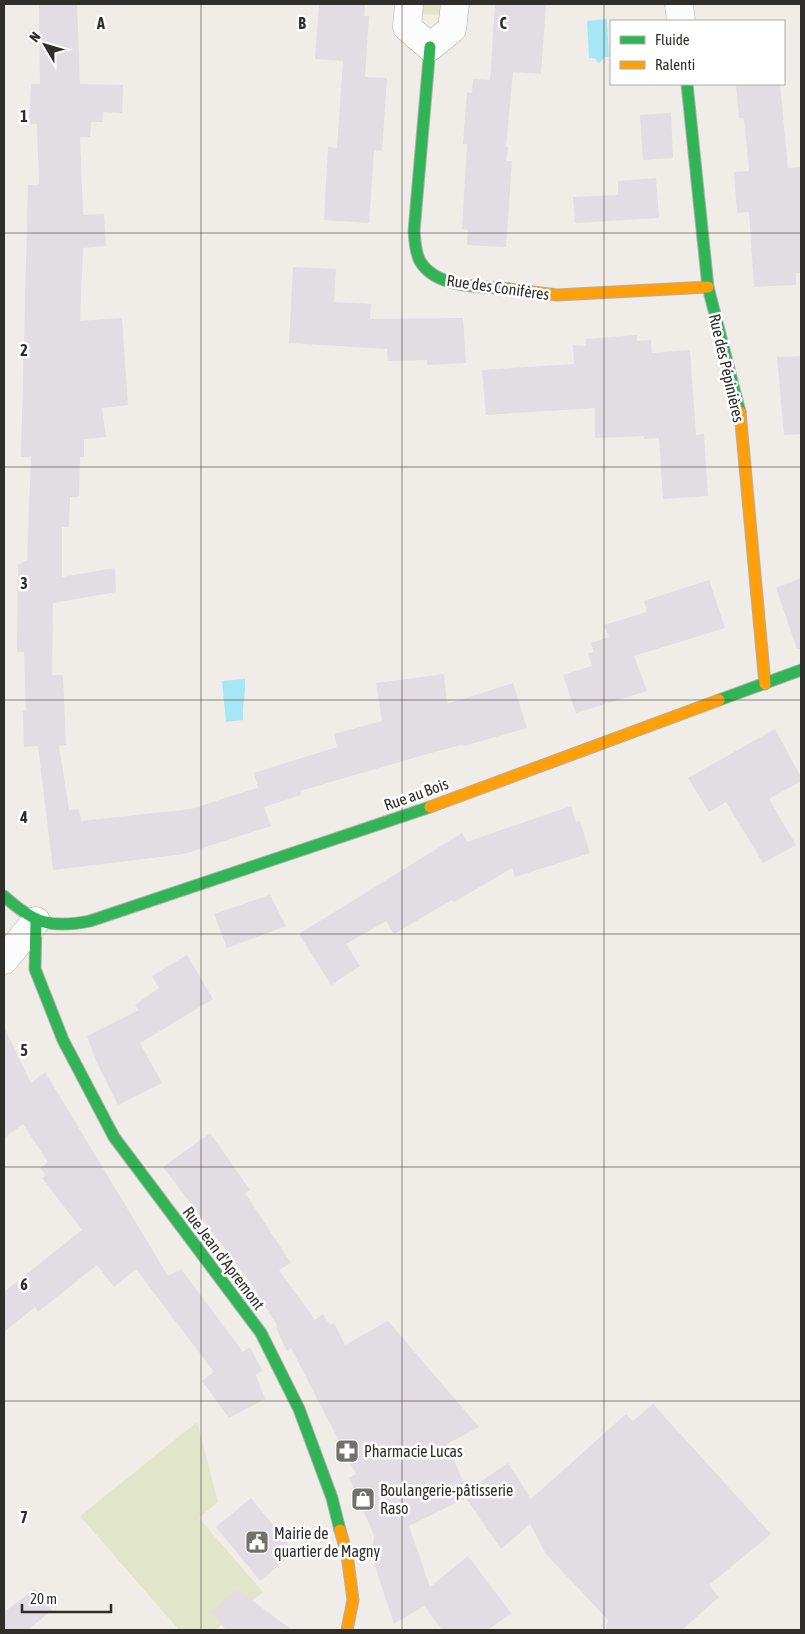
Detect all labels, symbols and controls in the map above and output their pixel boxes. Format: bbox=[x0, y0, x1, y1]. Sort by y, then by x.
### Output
text: A bbox=[96, 14, 105, 32]
text: B bbox=[298, 14, 306, 32]
text: C bbox=[499, 14, 507, 32]
north arrow bbox=[20, 20, 70, 70]
legend bbox=[610, 20, 785, 85]
text: N bbox=[26, 29, 44, 45]
text: Fluide bbox=[655, 31, 690, 48]
text: Ralenti bbox=[655, 56, 695, 73]
text: 1 bbox=[20, 107, 28, 125]
street label: Rue des Conifères bbox=[446, 271, 551, 303]
street label: Rue des Pépinières bbox=[705, 312, 748, 424]
text: 2 bbox=[20, 341, 28, 359]
text: 3 bbox=[20, 574, 28, 592]
street label: Rue au Bois bbox=[381, 774, 451, 814]
text: 4 bbox=[19, 808, 28, 826]
text: 5 bbox=[20, 1041, 28, 1059]
street label: Rue Jean d'Apremont bbox=[179, 1203, 269, 1314]
text: 6 bbox=[20, 1275, 28, 1293]
pharmacy icon: Pharmacie Lucas bbox=[334, 1438, 360, 1464]
place label: Pharmacie Lucas bbox=[364, 1442, 463, 1460]
place label: Boulangerie-pâtisserie Raso bbox=[380, 1481, 513, 1517]
shop icon: Boulangerie-pâtisserie Raso bbox=[350, 1486, 376, 1512]
text: 7 bbox=[20, 1508, 28, 1526]
place label: Mairie de quartier de Magny bbox=[274, 1524, 381, 1561]
public building icon: Mairie de quartier de Magny bbox=[244, 1529, 270, 1555]
scale bar bbox=[22, 1582, 111, 1614]
text: 20 m bbox=[30, 1590, 57, 1607]

